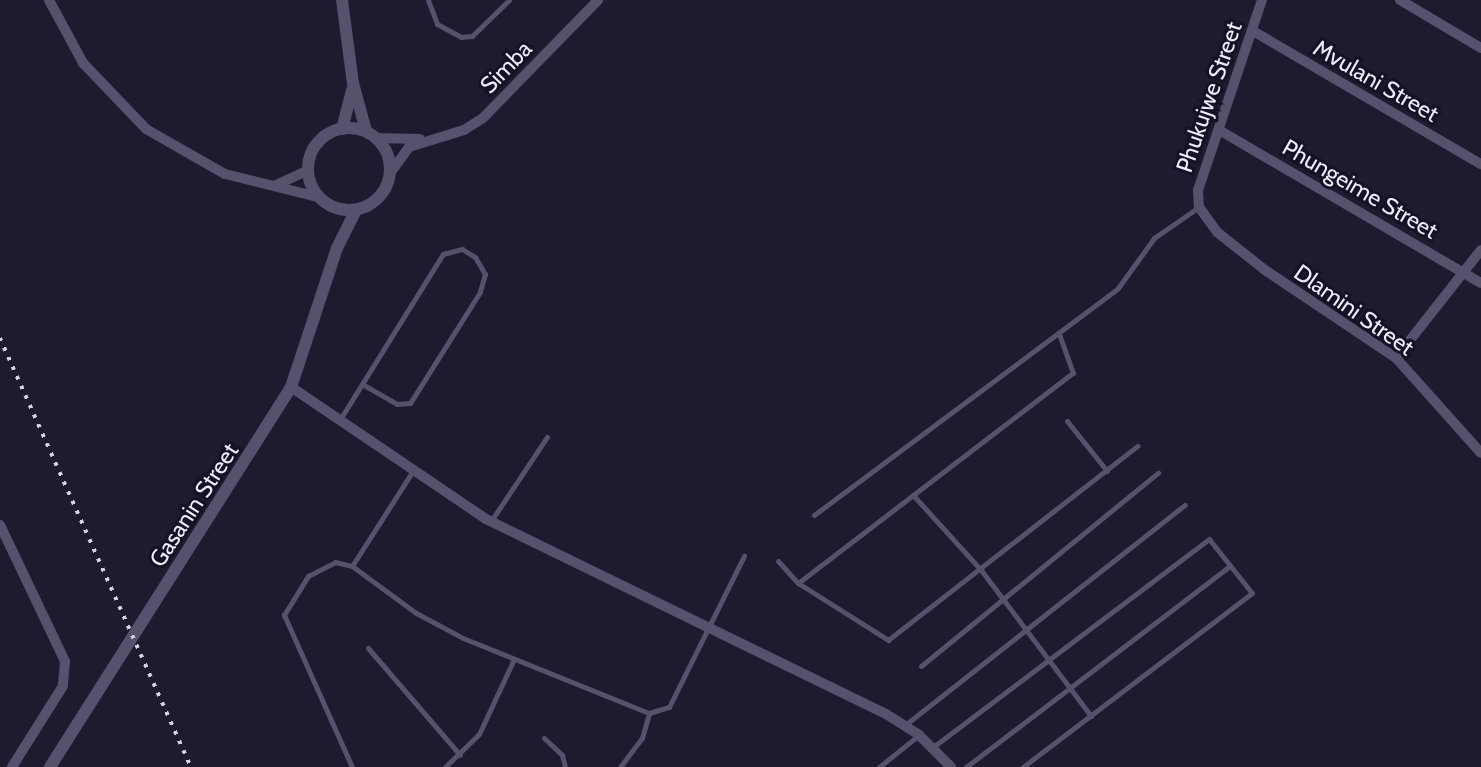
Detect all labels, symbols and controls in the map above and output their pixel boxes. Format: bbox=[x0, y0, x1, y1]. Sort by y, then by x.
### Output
street label: Phukujwe Street bbox=[1170, 18, 1248, 176]
street label: Mvulani Street bbox=[1308, 34, 1444, 128]
street label: Simba bbox=[474, 35, 538, 99]
street label: Phungeime Street bbox=[1277, 133, 1443, 245]
street label: Dlamini Street bbox=[1289, 259, 1419, 361]
street label: Gasanin Street bbox=[144, 438, 244, 572]

